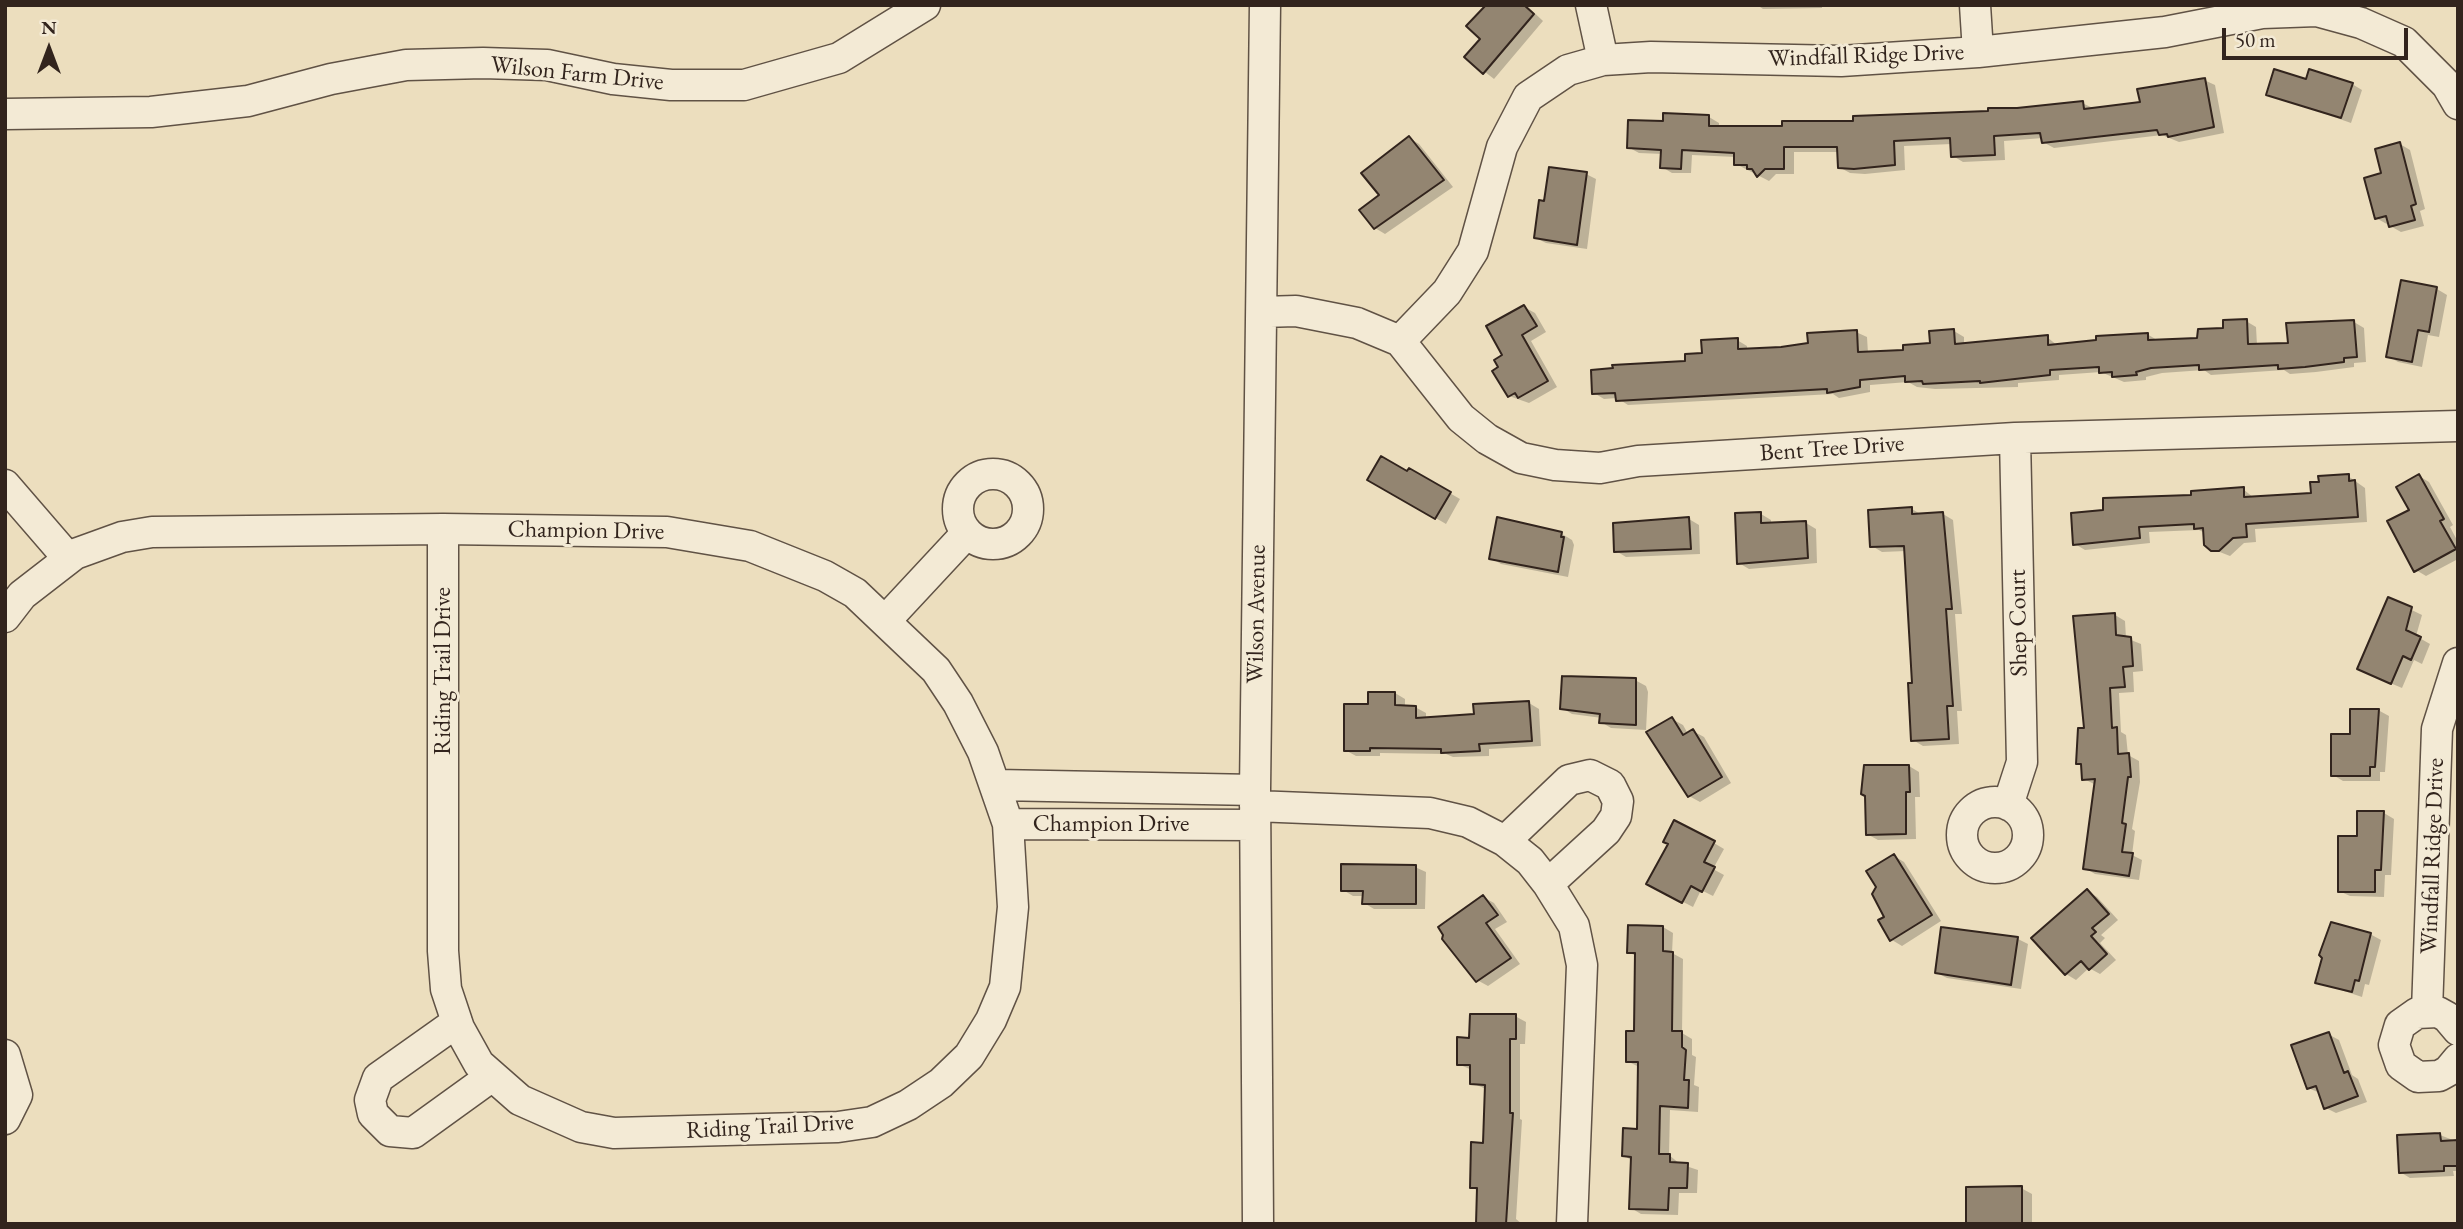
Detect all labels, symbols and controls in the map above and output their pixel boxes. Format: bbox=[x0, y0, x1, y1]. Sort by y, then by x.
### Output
north arrow bbox=[14, 14, 84, 84]
scale bar bbox=[2225, 14, 2410, 58]
text: N bbox=[41, 15, 57, 40]
text: 50 m bbox=[2235, 26, 2276, 53]
street label: Windfall Ridge Drive bbox=[1767, 38, 1965, 74]
street label: Wilson Farm Drive bbox=[489, 51, 665, 97]
street label: Bent Tree Drive bbox=[1759, 430, 1905, 468]
street label: Champion Drive bbox=[507, 515, 665, 547]
street label: Wilson Avenue bbox=[1241, 544, 1273, 684]
street label: Shep Court bbox=[2004, 569, 2034, 677]
street label: Riding Trail Drive bbox=[429, 587, 457, 755]
street label: Windfall Ridge Drive bbox=[2415, 757, 2451, 955]
street label: Champion Drive bbox=[1033, 810, 1189, 838]
street label: Riding Trail Drive bbox=[685, 1108, 855, 1146]

